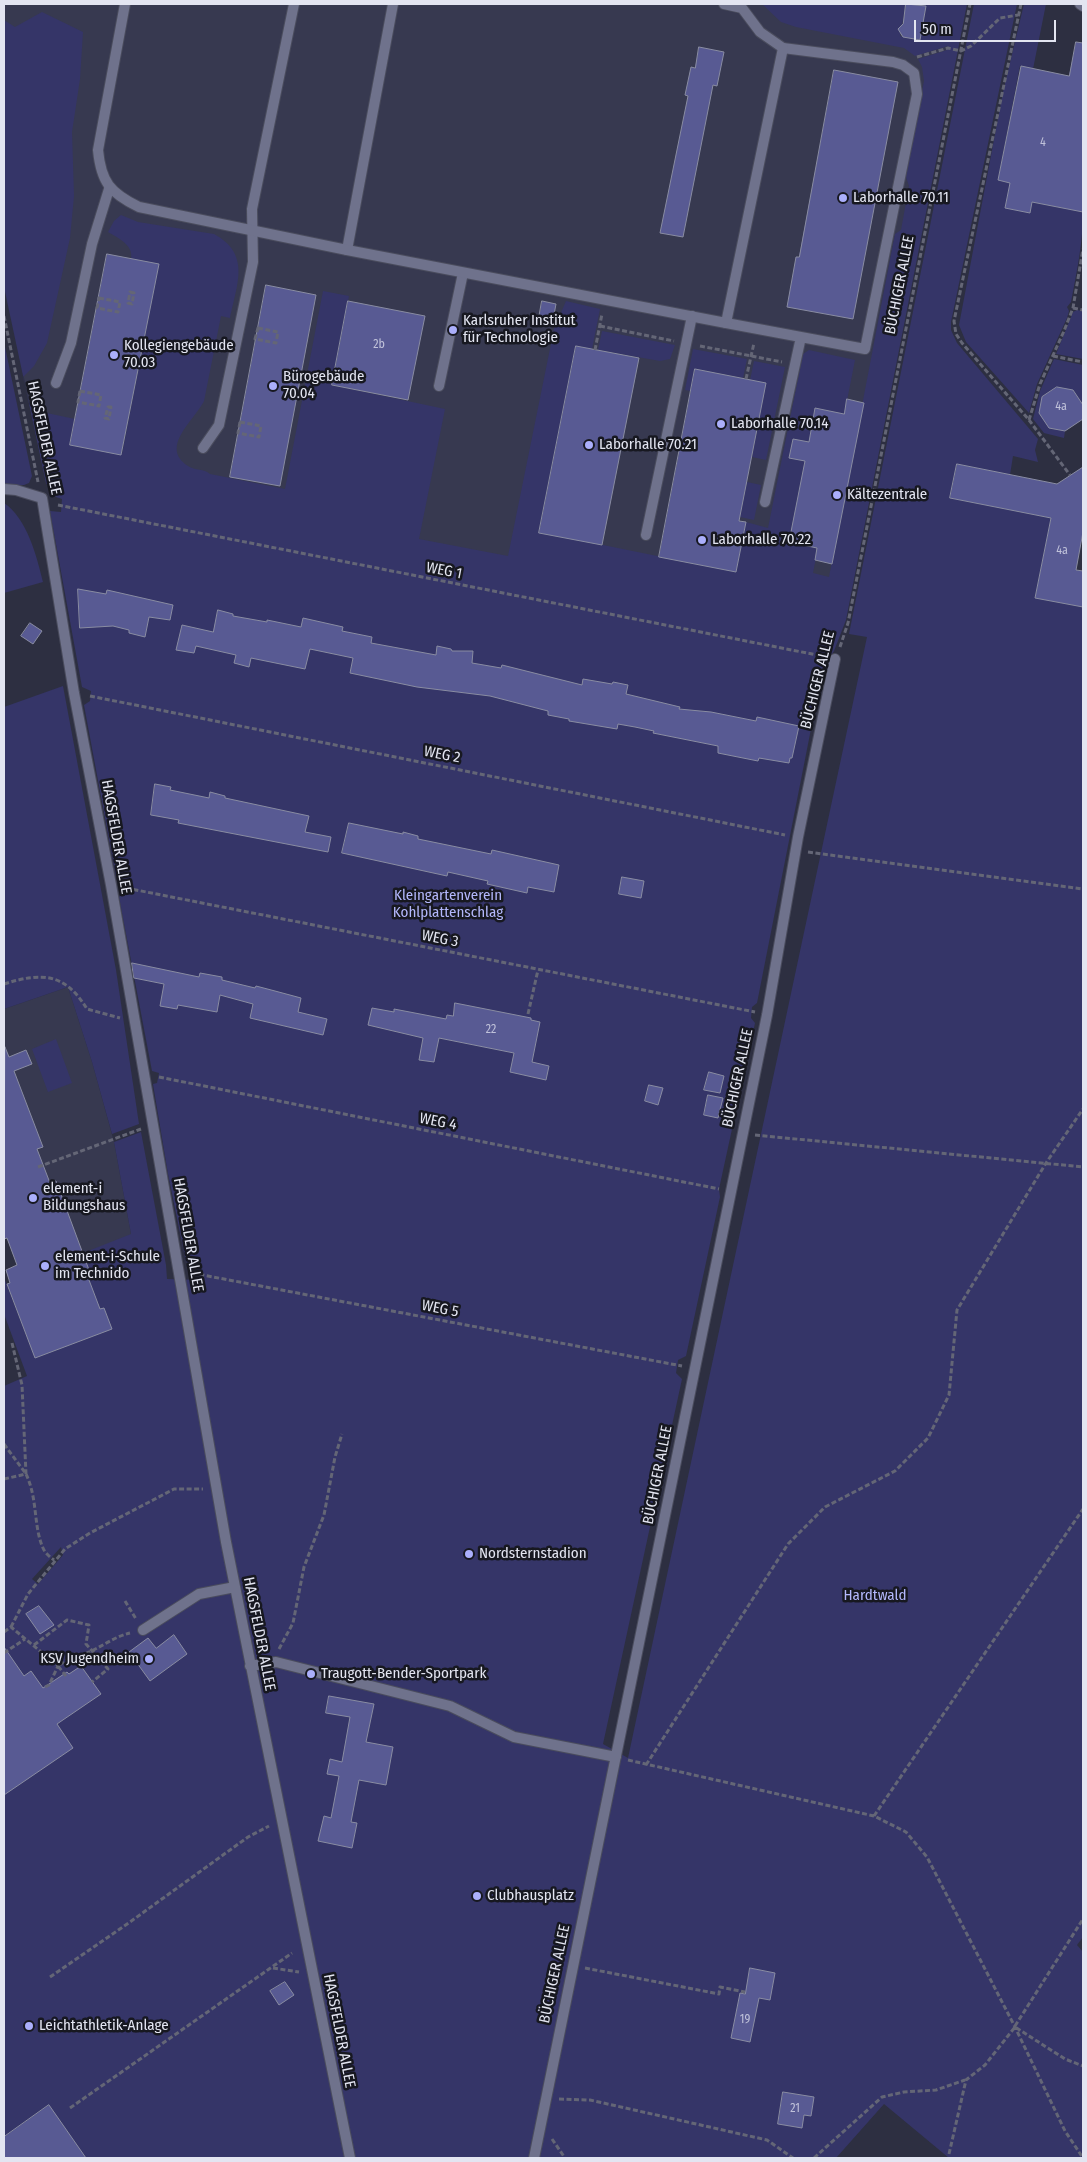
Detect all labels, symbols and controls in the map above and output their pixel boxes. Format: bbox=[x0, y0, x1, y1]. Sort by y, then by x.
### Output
scale bar bbox=[917, 10, 1060, 42]
text: 50 m bbox=[922, 20, 952, 38]
house number: 4 bbox=[1040, 136, 1046, 150]
place label: Laborhalle 70.11 bbox=[853, 189, 949, 207]
marker: Laborhalle 70.11 bbox=[837, 192, 849, 204]
street label: BÜCHIGER ALLEE bbox=[882, 234, 918, 336]
place label: Karlsruher Institut für Technologie bbox=[463, 312, 576, 347]
marker: Karlsruher Institut für Technologie bbox=[447, 324, 459, 336]
place label: Kollegiengebäude 70.03 bbox=[124, 337, 234, 372]
house number: 2b bbox=[373, 338, 385, 352]
marker: Kollegiengebäude 70.03 bbox=[108, 349, 120, 361]
place label: Bürogebäude 70.04 bbox=[283, 368, 364, 403]
street label: HAGSFELDER ALLEE bbox=[23, 379, 65, 497]
marker: Bürogebäude 70.04 bbox=[267, 380, 279, 392]
house number: 4a bbox=[1055, 400, 1067, 414]
place label: Laborhalle 70.14 bbox=[731, 415, 828, 433]
marker: Laborhalle 70.14 bbox=[715, 418, 727, 430]
place label: Laborhalle 70.21 bbox=[599, 436, 697, 454]
marker: Laborhalle 70.21 bbox=[583, 439, 595, 451]
place label: Kältezentrale bbox=[847, 486, 927, 504]
marker: Kältezentrale bbox=[831, 489, 843, 501]
place label: Laborhalle 70.22 bbox=[712, 531, 811, 549]
marker: Laborhalle 70.22 bbox=[696, 534, 708, 546]
house number: 4a bbox=[1056, 544, 1068, 558]
street label: WEG 1 bbox=[425, 559, 463, 583]
street label: BÜCHIGER ALLEE bbox=[797, 629, 839, 731]
street label: WEG 2 bbox=[422, 743, 462, 767]
street label: HAGSFELDER ALLEE bbox=[97, 778, 135, 896]
park label: Kleingartenverein Kohlplattenschlag bbox=[393, 887, 503, 922]
street label: WEG 3 bbox=[420, 927, 460, 951]
house number: 22 bbox=[486, 1023, 496, 1037]
street label: BÜCHIGER ALLEE bbox=[719, 1027, 757, 1129]
street label: WEG 4 bbox=[418, 1110, 458, 1134]
street label: HAGSFELDER ALLEE bbox=[169, 1176, 207, 1294]
place label: element-i Bildungshaus bbox=[43, 1180, 126, 1215]
marker: element-i Bildungshaus bbox=[27, 1192, 39, 1204]
place label: element-i-Schule im Technido bbox=[55, 1248, 160, 1283]
marker: element-i-Schule im Technido bbox=[39, 1260, 51, 1272]
street label: WEG 5 bbox=[420, 1297, 460, 1321]
street label: BÜCHIGER ALLEE bbox=[640, 1424, 676, 1526]
place label: Nordsternstadion bbox=[479, 1545, 587, 1563]
marker: Nordsternstadion bbox=[463, 1548, 475, 1560]
street label: HAGSFELDER ALLEE bbox=[239, 1575, 279, 1693]
park label: Hardtwald bbox=[844, 1587, 906, 1605]
place label: KSV Jugendheim bbox=[40, 1650, 139, 1668]
marker: KSV Jugendheim bbox=[143, 1653, 155, 1665]
place label: Traugott-Bender-Sportpark bbox=[321, 1665, 486, 1683]
marker: Traugott-Bender-Sportpark bbox=[305, 1668, 317, 1680]
place label: Clubhausplatz bbox=[487, 1887, 574, 1905]
marker: Clubhausplatz bbox=[471, 1890, 483, 1902]
street label: BÜCHIGER ALLEE bbox=[536, 1923, 574, 2025]
street label: HAGSFELDER ALLEE bbox=[319, 1972, 359, 2090]
house number: 19 bbox=[740, 2013, 750, 2027]
place label: Leichtathletik-Anlage bbox=[39, 2017, 169, 2035]
marker: Leichtathletik-Anlage bbox=[23, 2020, 35, 2032]
house number: 21 bbox=[790, 2102, 800, 2116]

